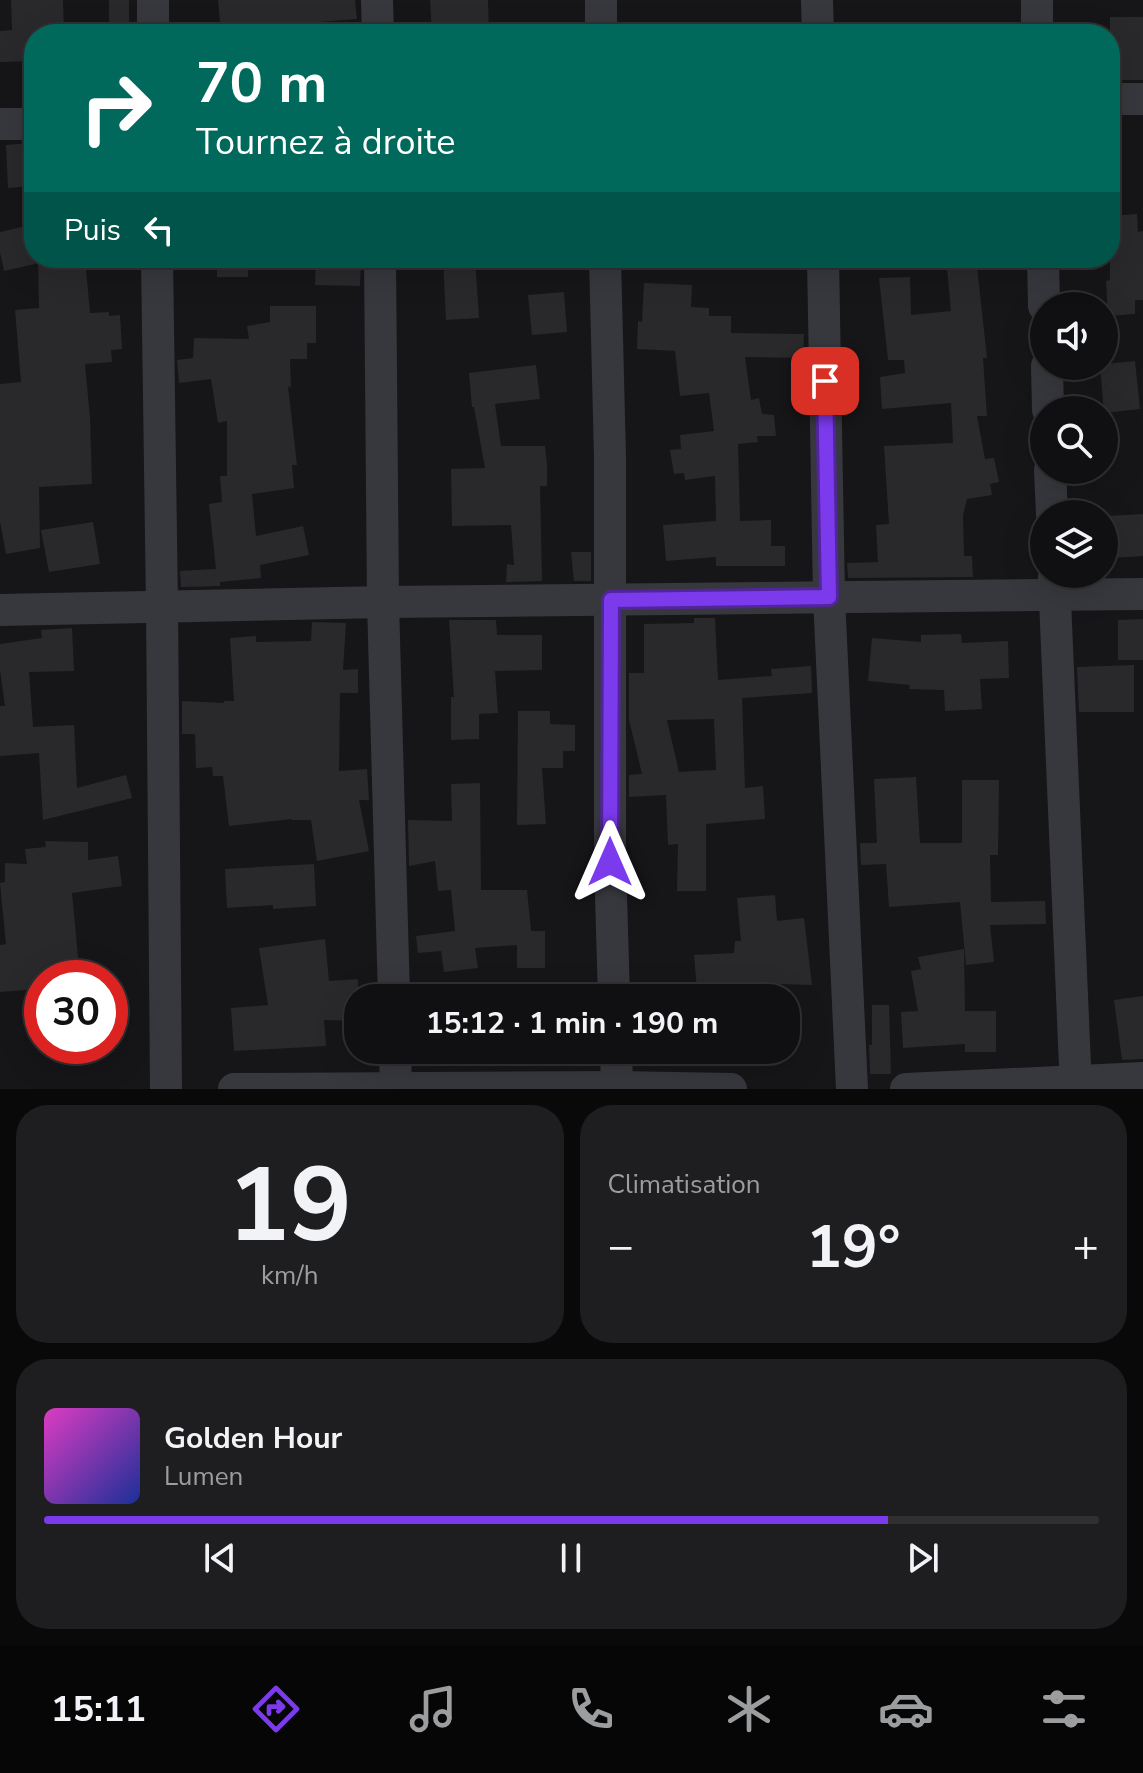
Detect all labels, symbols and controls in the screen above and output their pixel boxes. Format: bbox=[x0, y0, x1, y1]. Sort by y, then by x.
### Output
text: 70 m bbox=[196, 45, 327, 122]
icon: right bbox=[64, 56, 168, 160]
text: Tournez à droite bbox=[196, 118, 455, 167]
icon: left bbox=[137, 208, 181, 252]
text: Puis bbox=[64, 210, 121, 251]
map controls bbox=[1030, 292, 1118, 588]
button: sound bbox=[1030, 292, 1118, 380]
pin bbox=[791, 347, 859, 415]
icon: arrive bbox=[803, 359, 847, 403]
button: search bbox=[1030, 396, 1118, 484]
button: layers bbox=[1030, 500, 1118, 588]
position arrow bbox=[568, 820, 652, 904]
speed limit sign: 30 bbox=[24, 960, 128, 1064]
text: 15:12 · 1 min · 190 m bbox=[426, 1003, 718, 1044]
text: 19 bbox=[227, 1135, 352, 1277]
text: Climatisation bbox=[608, 1167, 761, 1202]
text: 19° bbox=[806, 1206, 901, 1288]
text: − bbox=[608, 1217, 634, 1277]
text: + bbox=[1073, 1217, 1099, 1277]
text: km/h bbox=[261, 1258, 318, 1293]
text: Golden Hour bbox=[164, 1418, 342, 1459]
text: Lumen bbox=[164, 1459, 243, 1494]
icon: previous bbox=[198, 1536, 242, 1580]
icon: pause bbox=[549, 1536, 593, 1580]
icon: next bbox=[901, 1536, 945, 1580]
icon: directions bbox=[248, 1681, 304, 1737]
icon: music bbox=[405, 1681, 461, 1737]
icon: phone bbox=[563, 1681, 619, 1737]
icon: climate bbox=[721, 1681, 777, 1737]
icon: car bbox=[878, 1681, 934, 1737]
icon: filters bbox=[1036, 1681, 1092, 1737]
text: 15:11 bbox=[51, 1685, 146, 1734]

